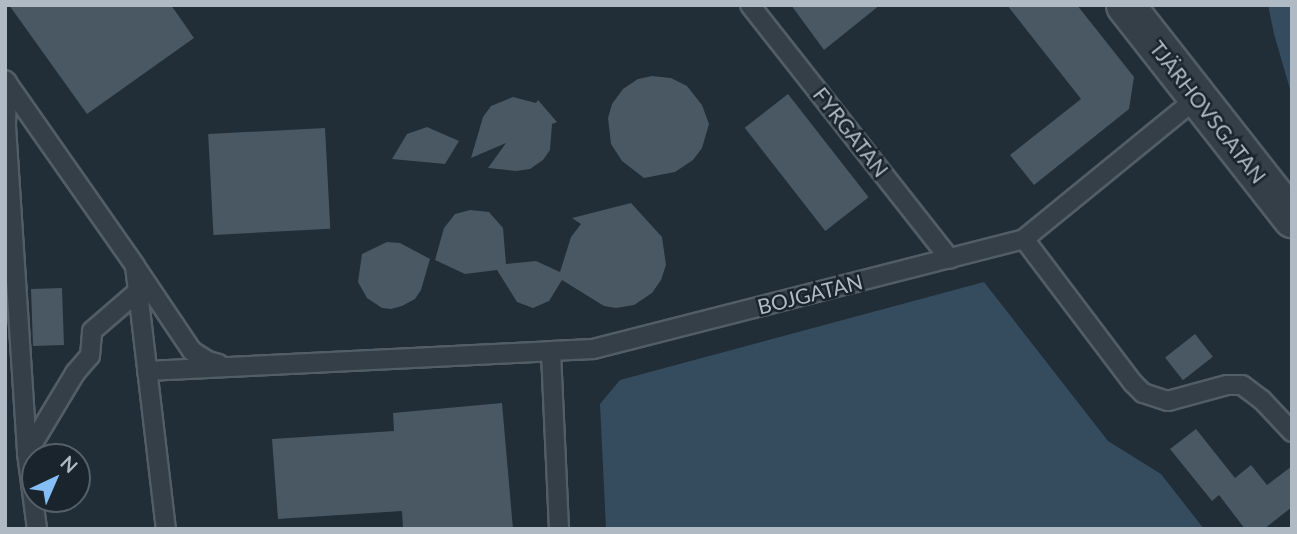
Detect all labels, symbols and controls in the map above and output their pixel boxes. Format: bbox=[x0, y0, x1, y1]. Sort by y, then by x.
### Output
street label: TJÄRHOVSGATAN bbox=[1145, 36, 1271, 188]
street label: FYRGATAN bbox=[808, 82, 894, 182]
street label: BOJGATAN bbox=[755, 269, 865, 319]
north arrow bbox=[21, 443, 91, 513]
text: N bbox=[56, 451, 83, 477]

